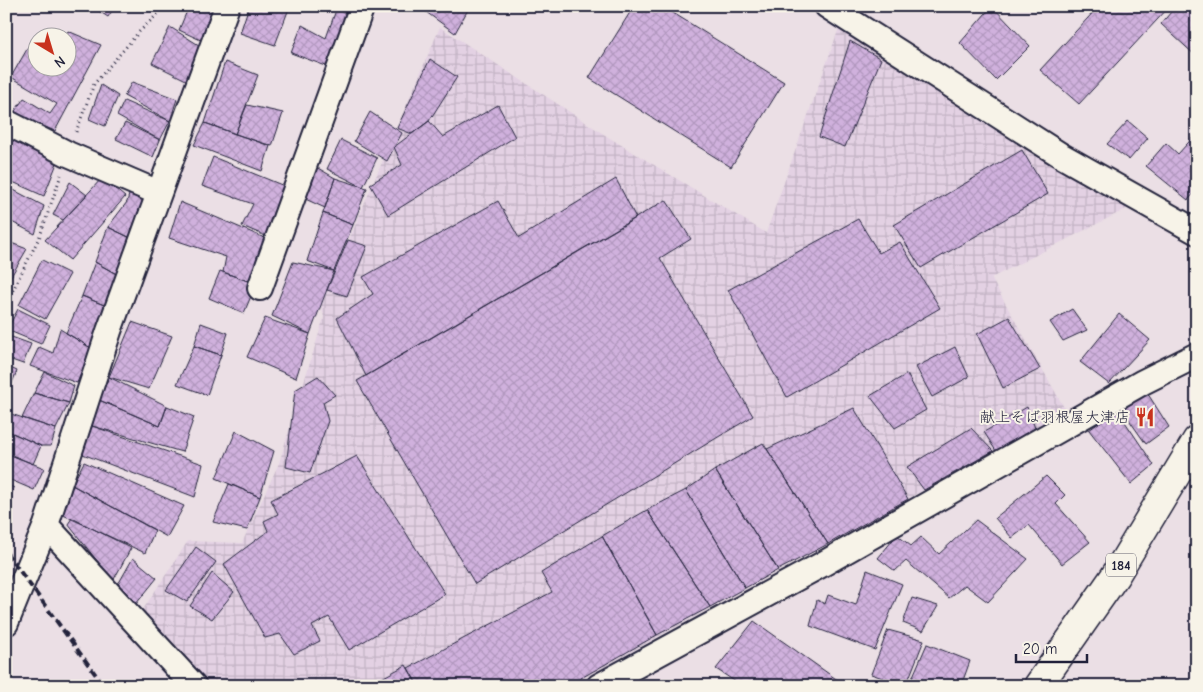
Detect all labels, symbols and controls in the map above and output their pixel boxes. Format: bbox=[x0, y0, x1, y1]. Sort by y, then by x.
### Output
north arrow bbox=[28, 28, 78, 78]
text: N bbox=[51, 52, 69, 71]
restaurant icon: 献上そば羽根屋大津店 bbox=[1134, 406, 1156, 428]
place label: 献上そば羽根屋大津店 bbox=[980, 408, 1130, 426]
road number: 184 bbox=[1106, 554, 1136, 576]
scale bar bbox=[1016, 632, 1087, 664]
text: 20 m bbox=[1023, 640, 1057, 658]

